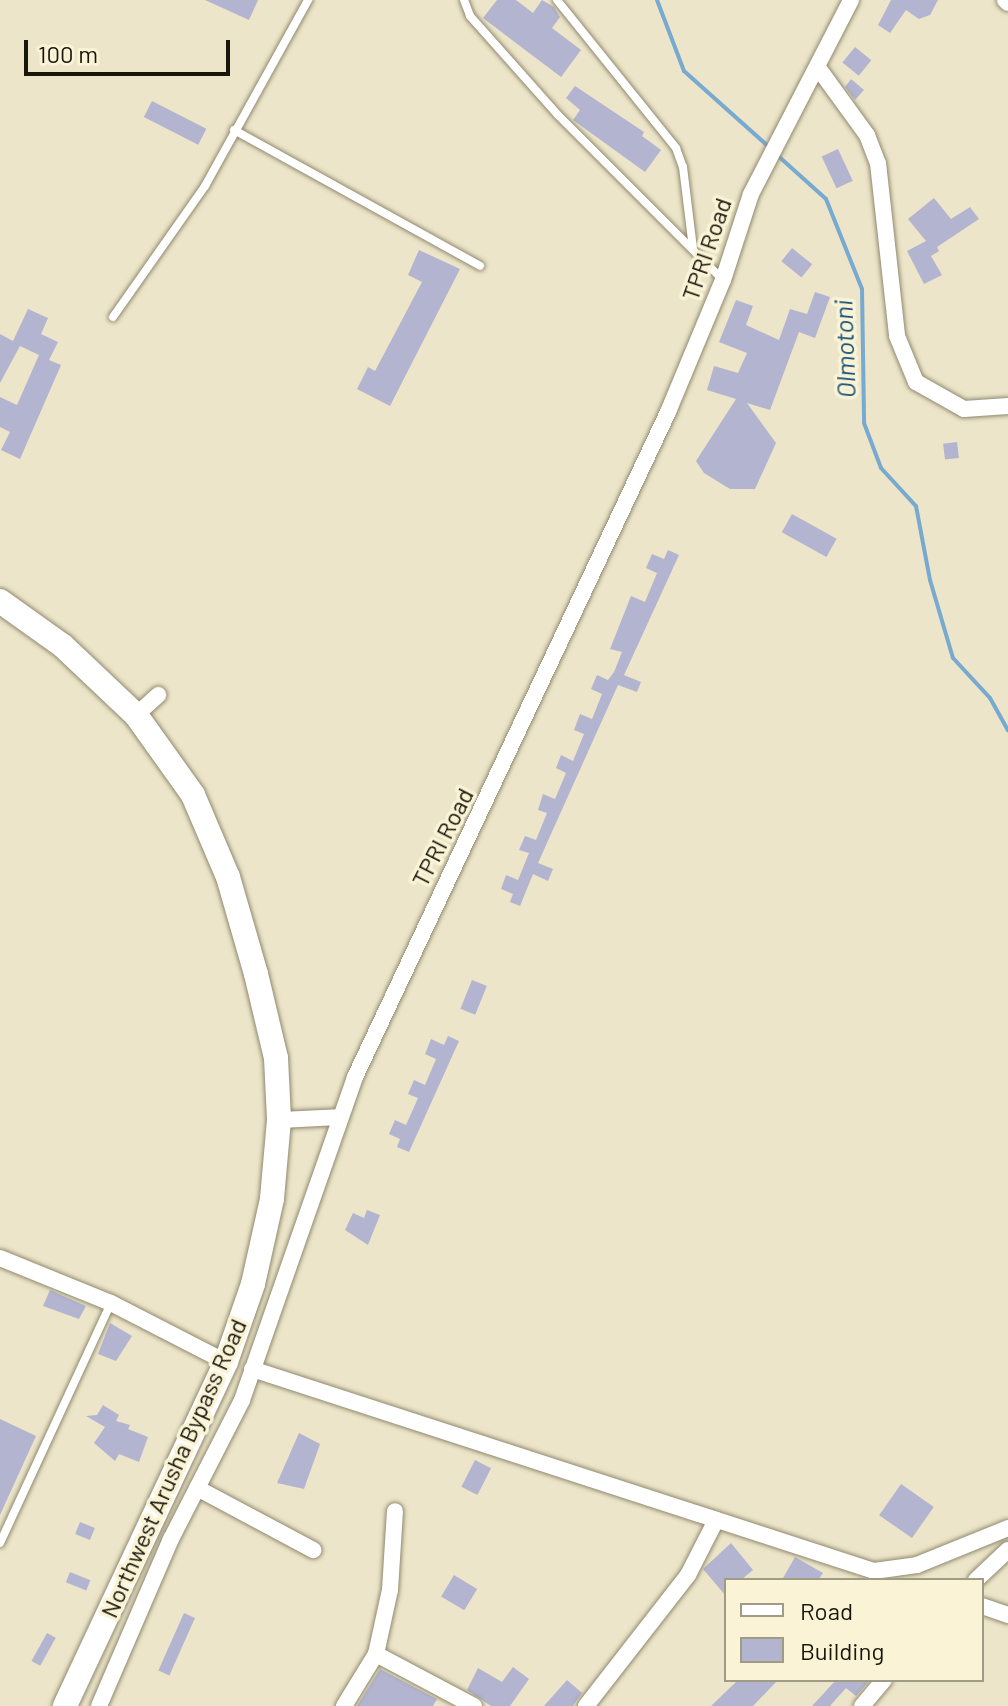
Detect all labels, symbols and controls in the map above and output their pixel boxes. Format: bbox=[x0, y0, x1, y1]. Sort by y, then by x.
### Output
scale bar bbox=[28, 24, 234, 74]
text: 100 m bbox=[38, 39, 98, 68]
street label: TPRI Road bbox=[675, 194, 737, 304]
water label: Olmotoni bbox=[827, 299, 861, 399]
street label: TPRI Road bbox=[405, 783, 479, 891]
street label: Northwest Arusha Bypass Road bbox=[94, 1314, 252, 1622]
legend bbox=[724, 1578, 984, 1682]
text: Road bbox=[800, 1596, 853, 1625]
text: Building bbox=[800, 1636, 884, 1665]

